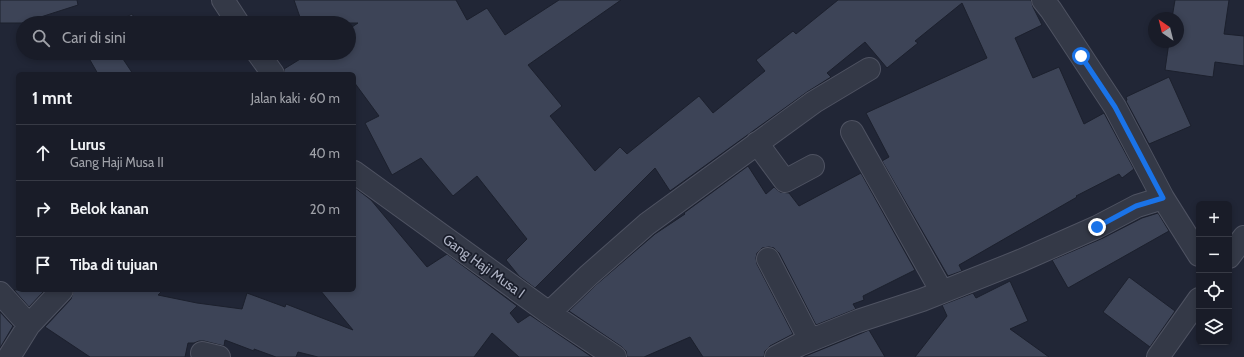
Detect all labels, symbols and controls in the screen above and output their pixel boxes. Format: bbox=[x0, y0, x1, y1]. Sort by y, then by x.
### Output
north arrow bbox=[1148, 12, 1184, 48]
search box bbox=[16, 16, 356, 60]
icon: search bbox=[30, 27, 52, 49]
text: Cari di sini bbox=[62, 29, 126, 47]
route start bbox=[1072, 47, 1090, 65]
text: 1 mnt bbox=[32, 88, 72, 108]
text: Jalan kaki · 60 m bbox=[251, 90, 340, 106]
text: Lurus bbox=[70, 136, 105, 154]
icon: ahead bbox=[32, 142, 54, 164]
text: 40 m bbox=[309, 145, 340, 161]
text: Gang Haji Musa II bbox=[70, 154, 164, 170]
icon: right bbox=[32, 198, 54, 220]
text: Belok kanan bbox=[70, 200, 149, 218]
text: 20 m bbox=[310, 201, 340, 217]
map controls bbox=[1196, 201, 1232, 345]
button: + bbox=[1196, 201, 1232, 237]
route end bbox=[1088, 218, 1106, 236]
street label: Gang Haji Musa I bbox=[439, 230, 529, 302]
button: − bbox=[1196, 237, 1232, 273]
icon: arrive bbox=[32, 254, 54, 276]
text: Tiba di tujuan bbox=[70, 256, 158, 274]
button: locate bbox=[1196, 273, 1232, 309]
button: layers bbox=[1196, 309, 1232, 345]

